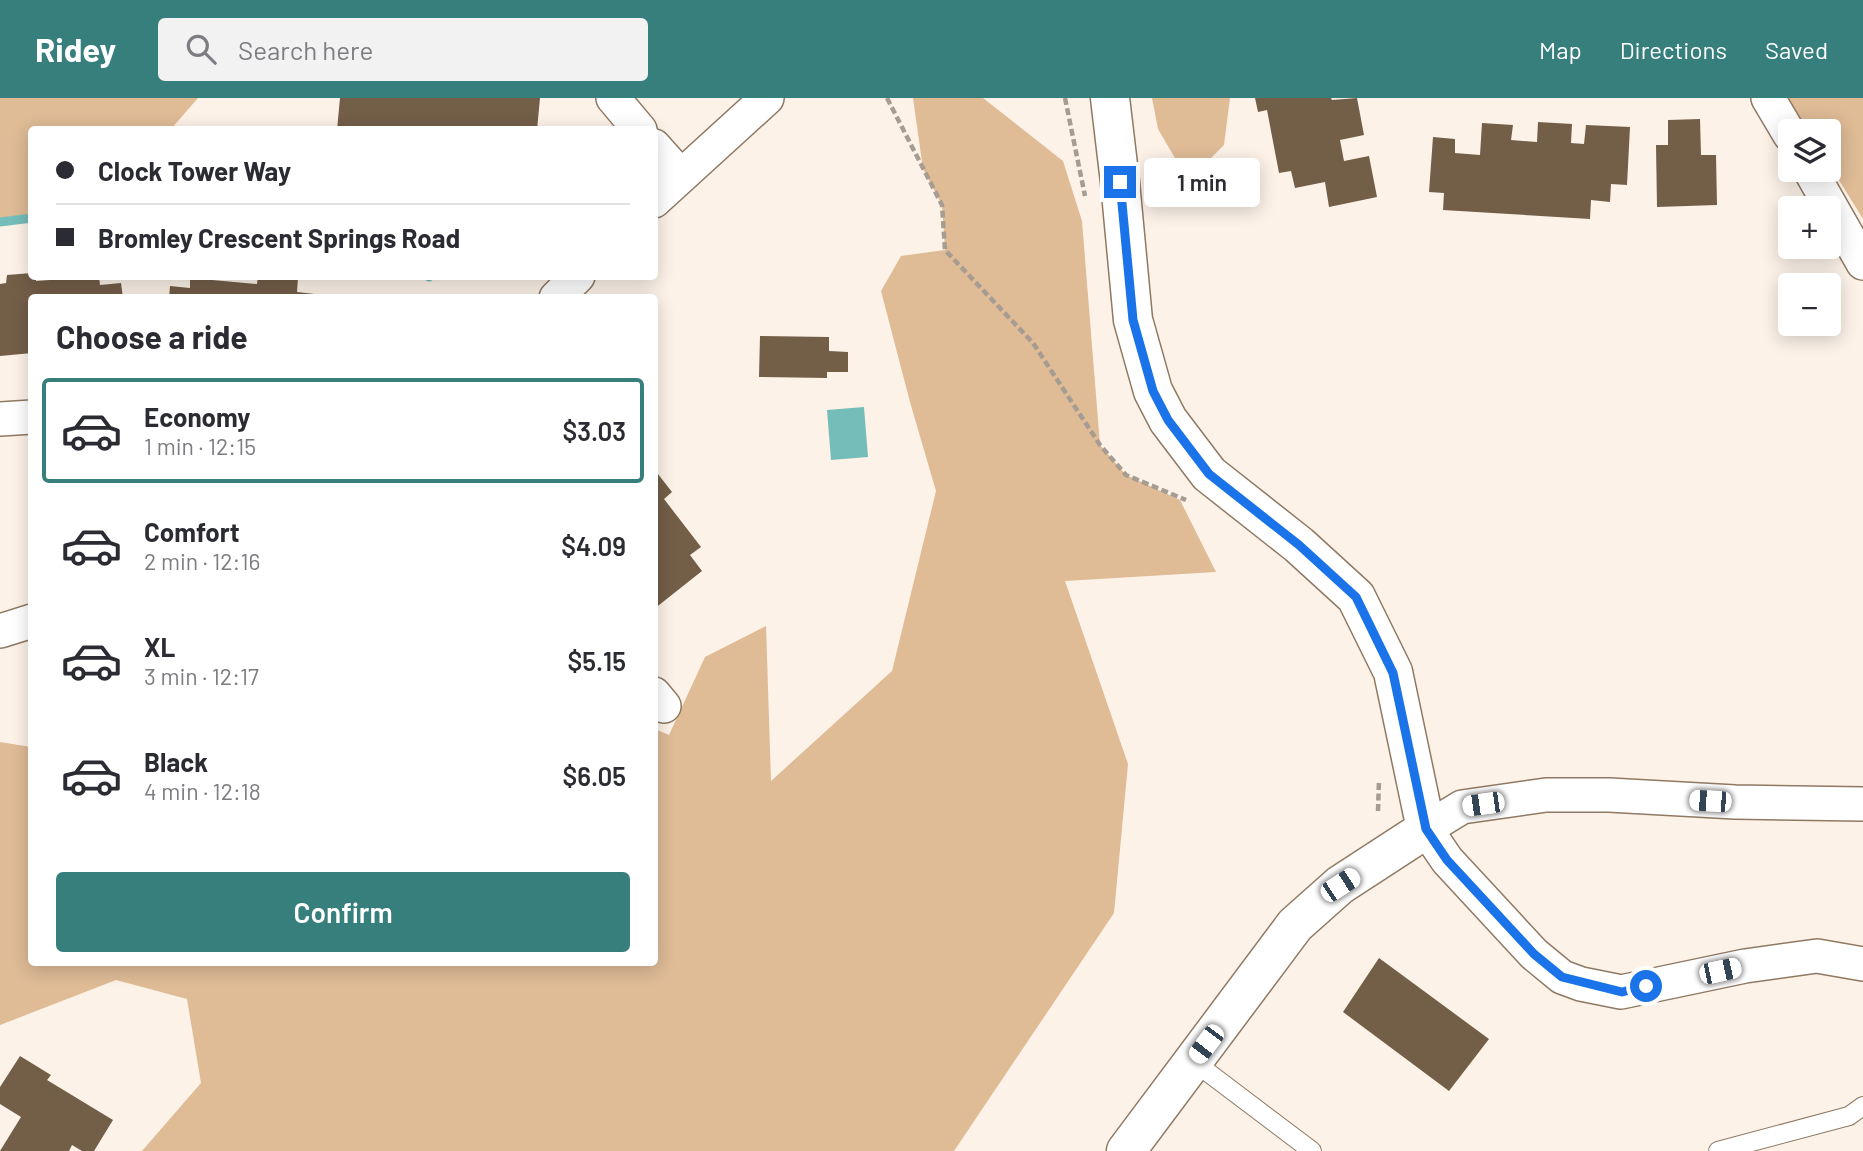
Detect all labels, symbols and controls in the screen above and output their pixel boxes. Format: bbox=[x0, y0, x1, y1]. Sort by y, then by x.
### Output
search box bbox=[158, 18, 648, 81]
text: Ridey bbox=[35, 29, 116, 69]
icon: search bbox=[182, 30, 220, 68]
text: Search here bbox=[238, 34, 373, 65]
text: Map bbox=[1539, 35, 1582, 64]
text: Directions bbox=[1620, 35, 1727, 64]
text: Saved bbox=[1765, 35, 1828, 64]
map controls bbox=[1778, 119, 1841, 336]
button: layers bbox=[1778, 119, 1841, 182]
text: Clock Tower Way bbox=[98, 155, 291, 186]
callout: 1 min bbox=[1144, 158, 1260, 206]
route end bbox=[1104, 166, 1136, 198]
text: 1 min bbox=[1177, 168, 1227, 196]
button: + bbox=[1778, 196, 1841, 259]
text: Bromley Crescent Springs Road bbox=[98, 222, 460, 253]
button: − bbox=[1778, 273, 1841, 336]
text: Choose a ride bbox=[56, 317, 248, 355]
icon: car bbox=[60, 399, 123, 462]
text: Economy bbox=[144, 401, 250, 432]
text: $3.03 bbox=[563, 415, 626, 446]
text: 1 min · 12:15 bbox=[144, 432, 256, 460]
icon: car bbox=[60, 514, 123, 577]
text: Comfort bbox=[144, 516, 240, 547]
text: $4.09 bbox=[561, 530, 626, 561]
text: 2 min · 12:16 bbox=[144, 547, 260, 575]
icon: car bbox=[60, 629, 123, 692]
text: XL bbox=[144, 631, 175, 662]
text: $5.15 bbox=[567, 645, 626, 676]
text: 3 min · 12:17 bbox=[144, 662, 259, 690]
icon: car bbox=[60, 744, 123, 807]
text: Black bbox=[144, 746, 208, 777]
text: $6.05 bbox=[563, 760, 626, 791]
text: 4 min · 12:18 bbox=[144, 777, 261, 805]
car bbox=[1689, 789, 1732, 813]
car bbox=[1461, 791, 1506, 817]
car bbox=[1317, 865, 1364, 905]
button: Confirm bbox=[56, 872, 630, 952]
car bbox=[1698, 956, 1743, 986]
route start bbox=[1630, 970, 1662, 1002]
car bbox=[1185, 1021, 1228, 1067]

